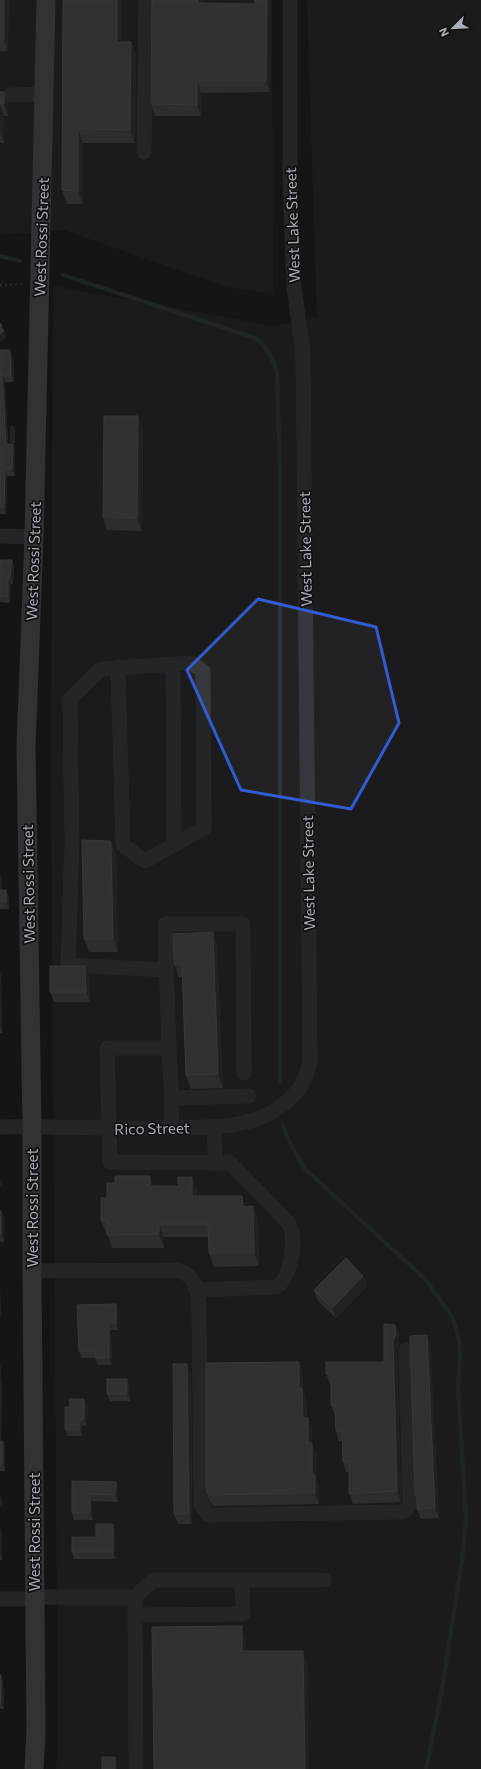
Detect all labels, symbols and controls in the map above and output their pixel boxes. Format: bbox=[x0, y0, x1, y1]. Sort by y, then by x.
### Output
north arrow bbox=[433, 8, 473, 48]
text: N bbox=[436, 26, 451, 39]
street label: West Lake Street bbox=[281, 167, 303, 283]
street label: West Rossi Street bbox=[30, 177, 52, 297]
street label: West Lake Street bbox=[295, 491, 315, 607]
street label: West Rossi Street bbox=[22, 501, 44, 621]
street label: West Lake Street bbox=[298, 815, 318, 931]
street label: West Rossi Street bbox=[18, 824, 38, 944]
street label: Rico Street bbox=[114, 1118, 190, 1138]
street label: West Rossi Street bbox=[23, 1148, 41, 1268]
street label: West Rossi Street bbox=[25, 1472, 43, 1592]

